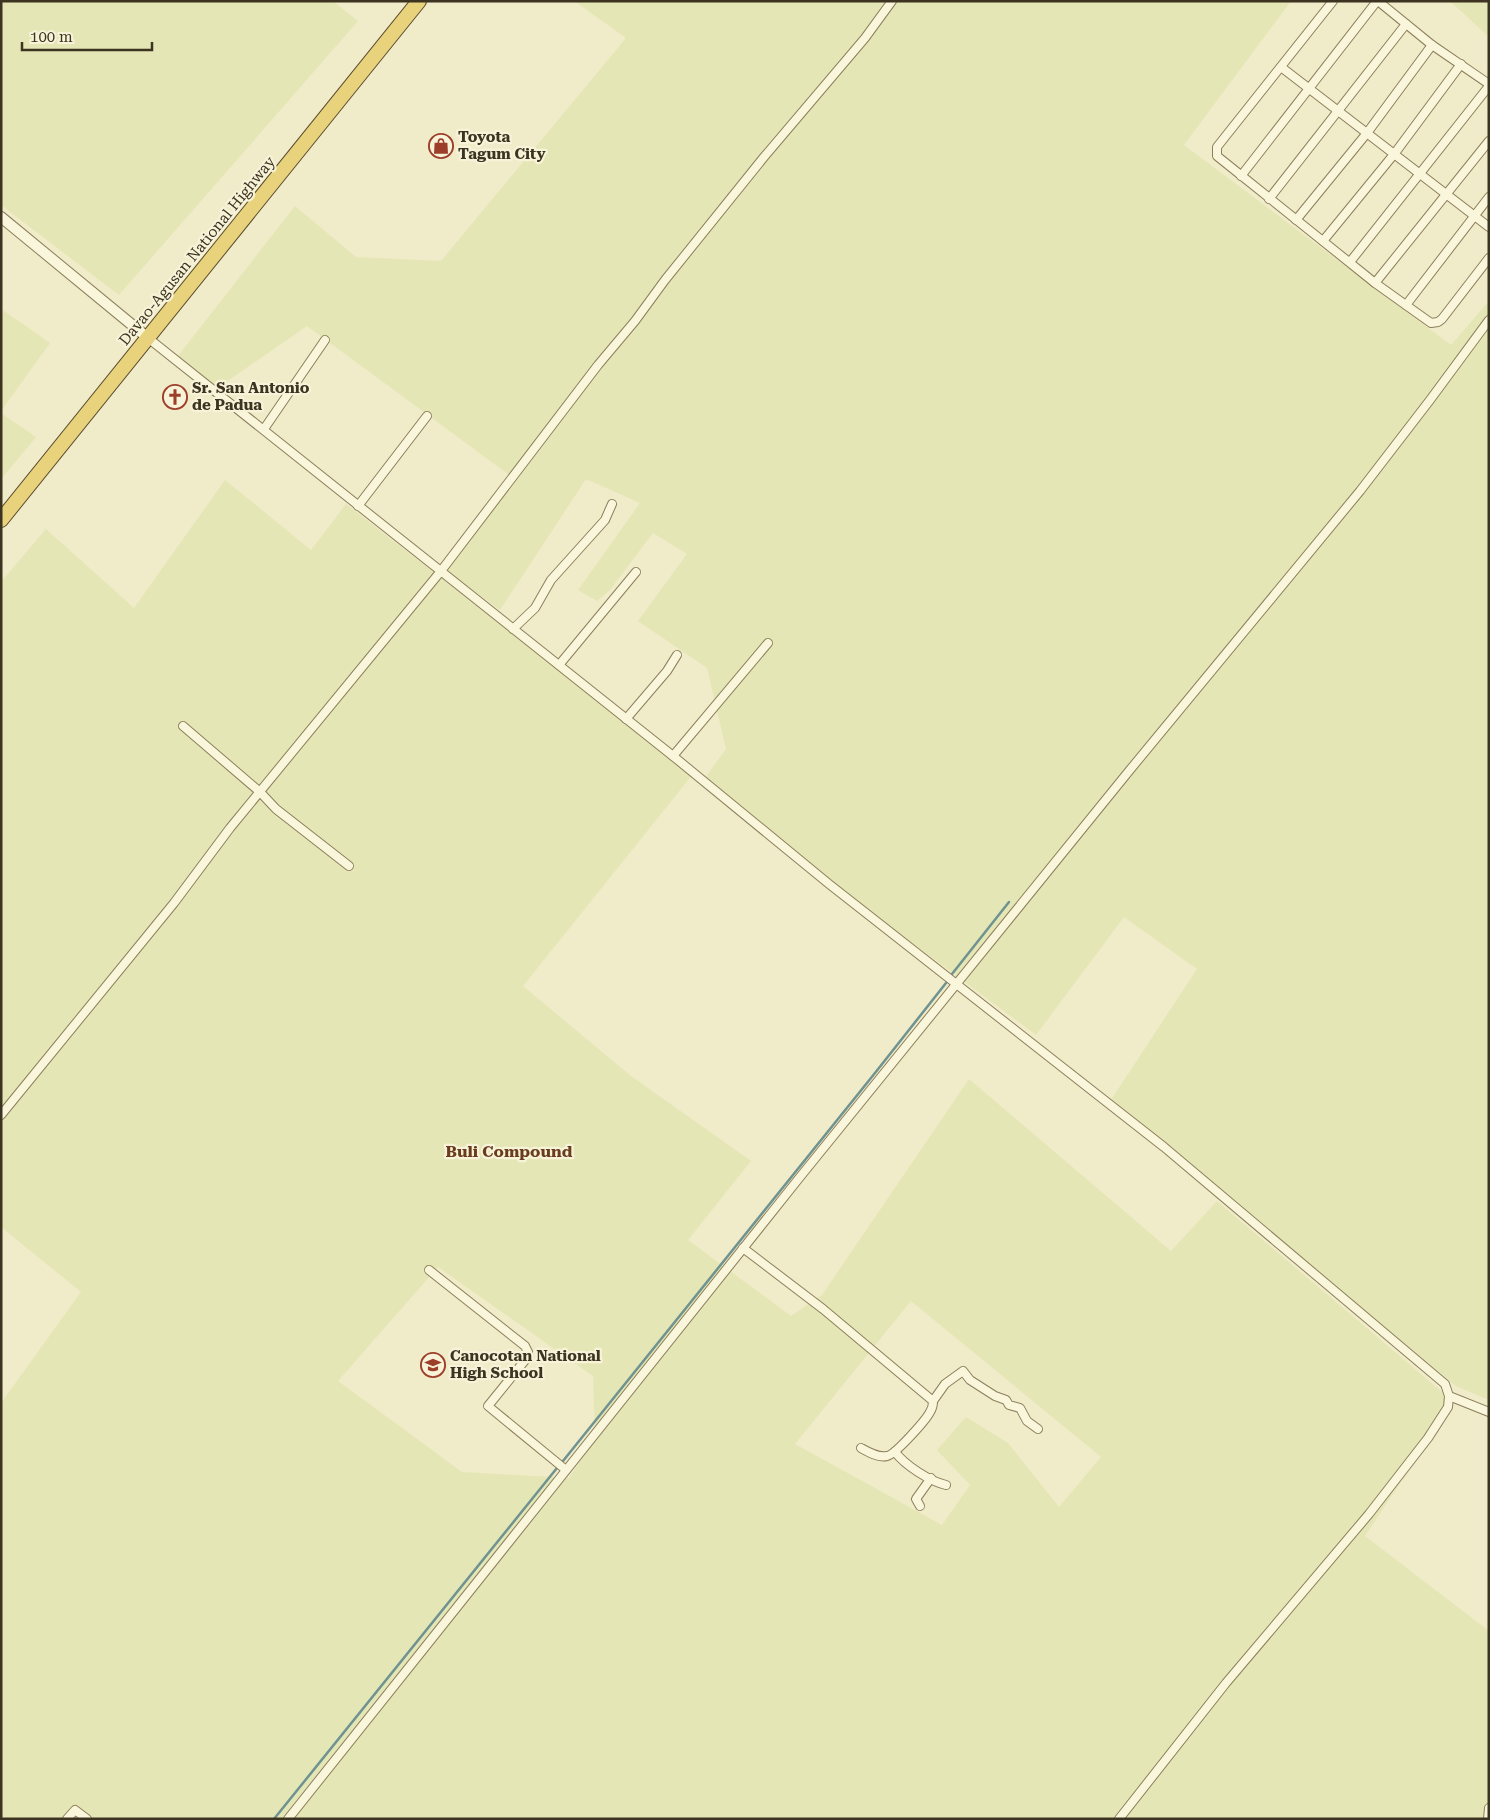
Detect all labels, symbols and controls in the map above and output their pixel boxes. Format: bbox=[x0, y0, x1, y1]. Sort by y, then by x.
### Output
scale bar bbox=[22, 20, 152, 52]
text: 100 m bbox=[30, 28, 73, 46]
place label: Toyota Tagum City bbox=[458, 128, 545, 163]
shop icon: Toyota Tagum City bbox=[428, 133, 454, 159]
street label: Davao-Agusan National Highway bbox=[115, 153, 279, 349]
place label: Sr. San Antonio de Padua bbox=[192, 379, 310, 414]
church icon: Sr. San Antonio de Padua bbox=[162, 384, 188, 410]
district label: Buli Compound bbox=[446, 1142, 573, 1161]
place label: Canocotan National High School bbox=[450, 1347, 601, 1382]
school or university icon: Canocotan National High School bbox=[420, 1352, 446, 1378]

